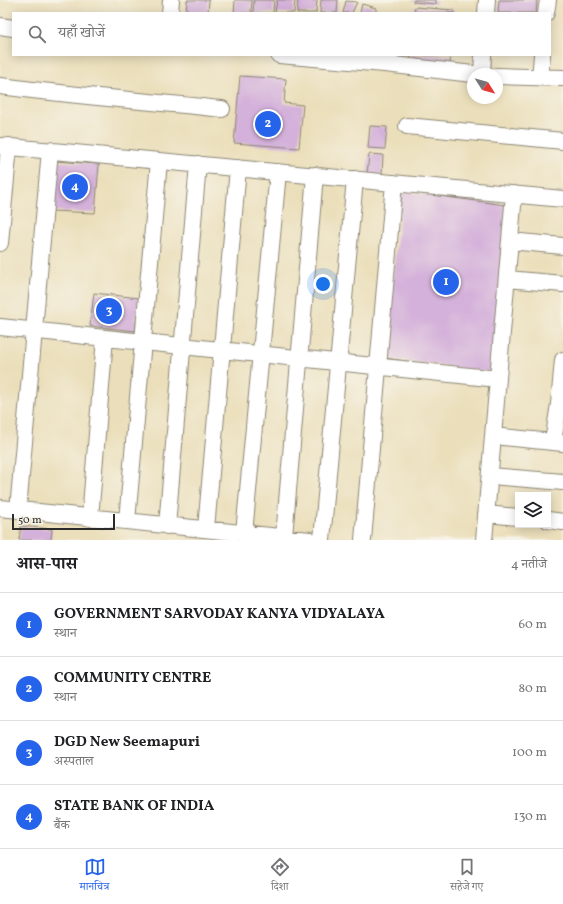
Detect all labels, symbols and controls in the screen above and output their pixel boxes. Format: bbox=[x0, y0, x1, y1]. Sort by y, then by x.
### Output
search box bbox=[12, 12, 551, 56]
icon: search bbox=[26, 23, 48, 45]
text: यहाँ खोजें bbox=[58, 23, 105, 44]
north arrow bbox=[467, 68, 503, 104]
pin: 2 bbox=[255, 109, 281, 139]
pin: 4 bbox=[62, 172, 88, 202]
pin: 1 bbox=[433, 267, 459, 297]
your location bbox=[313, 274, 333, 294]
pin: 3 bbox=[96, 296, 122, 326]
map controls bbox=[515, 492, 551, 528]
button: layers bbox=[515, 492, 551, 528]
scale bar bbox=[12, 512, 115, 531]
text: 50 m bbox=[18, 513, 42, 528]
text: आस-पास bbox=[16, 553, 77, 576]
text: 4 नतीजे bbox=[511, 556, 547, 574]
text: GOVERNMENT SARVODAY KANYA VIDYALAYA bbox=[54, 604, 385, 625]
text: 1 bbox=[26, 616, 32, 634]
text: 60 m bbox=[519, 616, 547, 634]
text: स्थान bbox=[54, 625, 77, 643]
text: COMMUNITY CENTRE bbox=[54, 668, 211, 689]
text: 2 bbox=[26, 680, 32, 698]
text: 80 m bbox=[518, 680, 547, 698]
text: स्थान bbox=[54, 689, 77, 707]
text: DGD New Seemapuri bbox=[54, 732, 200, 753]
text: 3 bbox=[26, 744, 32, 762]
text: 100 m bbox=[512, 744, 547, 762]
text: अस्पताल bbox=[54, 753, 94, 771]
text: STATE BANK OF INDIA bbox=[54, 796, 214, 817]
text: 4 bbox=[25, 808, 33, 826]
text: 130 m bbox=[514, 808, 547, 826]
text: बैंक bbox=[54, 817, 70, 835]
tab: मानचित्र bbox=[80, 856, 109, 897]
tab: दिशा bbox=[269, 856, 291, 897]
tab: सहेजे गए bbox=[450, 856, 483, 897]

